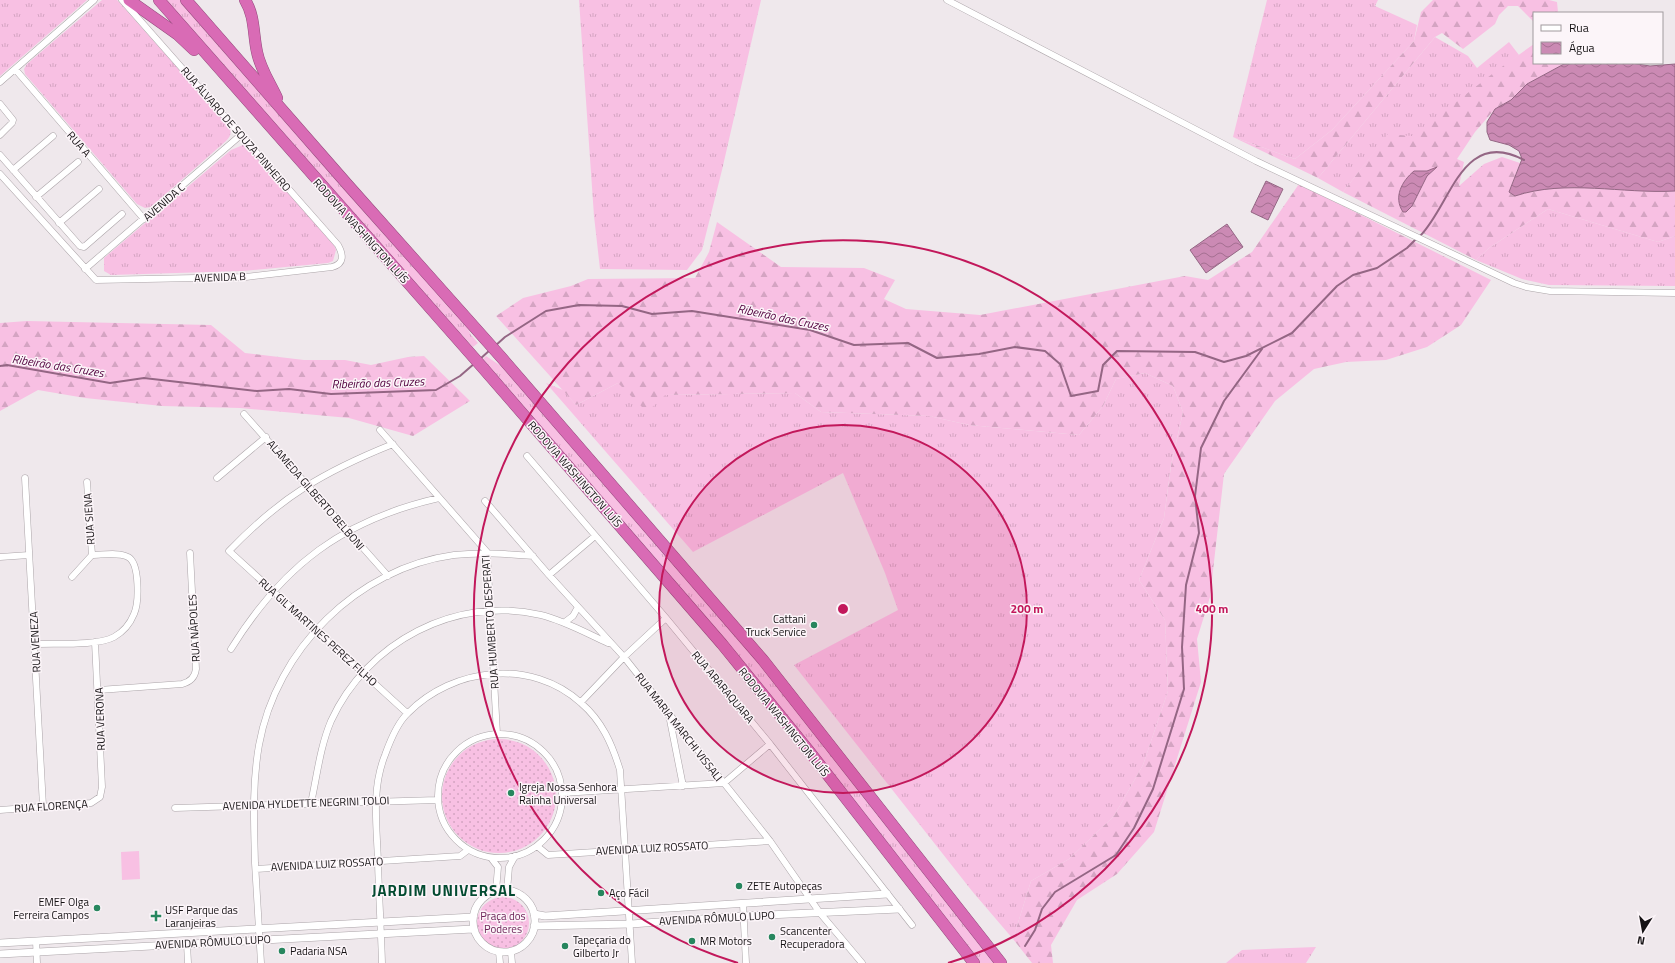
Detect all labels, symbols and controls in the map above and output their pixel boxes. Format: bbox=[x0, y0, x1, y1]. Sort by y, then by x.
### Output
legend bbox=[1533, 12, 1663, 64]
text: Rua bbox=[1569, 18, 1589, 37]
text: Água bbox=[1569, 38, 1595, 57]
street label: RUA ÁLVARO DE SOUZA PINHEIRO bbox=[177, 63, 295, 195]
street label: RUA A bbox=[63, 128, 95, 161]
street label: RODOVIA WASHINGTON LUÍS bbox=[309, 175, 413, 287]
street label: AVENIDA C bbox=[140, 179, 188, 225]
street label: AVENIDA B bbox=[194, 268, 246, 286]
water label: Ribeirão das Cruzes bbox=[736, 299, 831, 337]
water label: Ribeirão das Cruzes bbox=[11, 349, 106, 382]
water label: Ribeirão das Cruzes bbox=[331, 371, 425, 394]
street label: RODOVIA WASHINGTON LUÍS bbox=[524, 417, 626, 531]
street label: ALAMEDA GILBERTO BELBONI bbox=[264, 436, 368, 554]
street label: RUA SIENA bbox=[79, 492, 99, 545]
street label: RUA HUMBERTO DESPERATI bbox=[477, 554, 503, 690]
street label: RUA GIL MARTINES PEREZ FILHO bbox=[255, 574, 381, 690]
street label: RUA NÁPOLES bbox=[184, 594, 204, 662]
text: 200 m bbox=[1011, 599, 1043, 618]
text: 400 m bbox=[1196, 599, 1228, 618]
centre of rings bbox=[836, 602, 850, 616]
street label: RUA VENEZA bbox=[25, 611, 45, 673]
place label: Cattani Truck Service bbox=[746, 611, 806, 640]
marker: Cattani Truck Service bbox=[809, 620, 819, 630]
street label: RUA ARARAQUARA bbox=[688, 647, 758, 727]
street label: RODOVIA WASHINGTON LUÍS bbox=[735, 664, 833, 780]
street label: RUA MARIA MARCHI VISSALI bbox=[632, 669, 726, 785]
street label: RUA VERONA bbox=[91, 687, 109, 751]
place label: Igreja Nossa Senhora Rainha Universal bbox=[519, 779, 617, 808]
marker: Igreja Nossa Senhora Rainha Universal bbox=[506, 788, 516, 798]
street label: AVENIDA HYLDETTE NEGRINI TOLOI bbox=[222, 792, 390, 814]
street label: RUA FLORENÇA bbox=[14, 795, 89, 817]
street label: AVENIDA LUIZ ROSSATO bbox=[595, 837, 709, 859]
street label: AVENIDA LUIZ ROSSATO bbox=[270, 853, 384, 875]
place label: ZETE Autopeças bbox=[747, 878, 822, 894]
district label: JARDIM UNIVERSAL bbox=[372, 879, 516, 902]
marker: ZETE Autopeças bbox=[734, 881, 744, 891]
place label: Aço Fácil bbox=[609, 885, 649, 901]
marker: Aço Fácil bbox=[596, 888, 606, 898]
place label: EMEF Olga Ferreira Campos bbox=[13, 894, 89, 923]
place label: USF Parque das Laranjeiras bbox=[165, 902, 238, 931]
marker: EMEF Olga Ferreira Campos bbox=[92, 903, 102, 913]
street label: AVENIDA RÔMULO LUPO bbox=[659, 907, 775, 929]
park label: Praça dos Poderes bbox=[480, 908, 526, 937]
marker: USF Parque das Laranjeiras bbox=[150, 910, 162, 922]
north arrow bbox=[1623, 911, 1663, 951]
place label: Scancenter Recuperadora bbox=[780, 923, 845, 952]
street label: AVENIDA RÔMULO LUPO bbox=[155, 931, 271, 953]
place label: Tapeçaria do Gilberto Jr bbox=[573, 932, 631, 961]
marker: Scancenter Recuperadora bbox=[767, 932, 777, 942]
text: N bbox=[1636, 932, 1646, 949]
place label: MR Motors bbox=[700, 933, 752, 949]
marker: MR Motors bbox=[687, 936, 697, 946]
marker: Tapeçaria do Gilberto Jr bbox=[560, 941, 570, 951]
place label: Padaria NSA bbox=[290, 943, 348, 959]
marker: Padaria NSA bbox=[277, 946, 287, 956]

